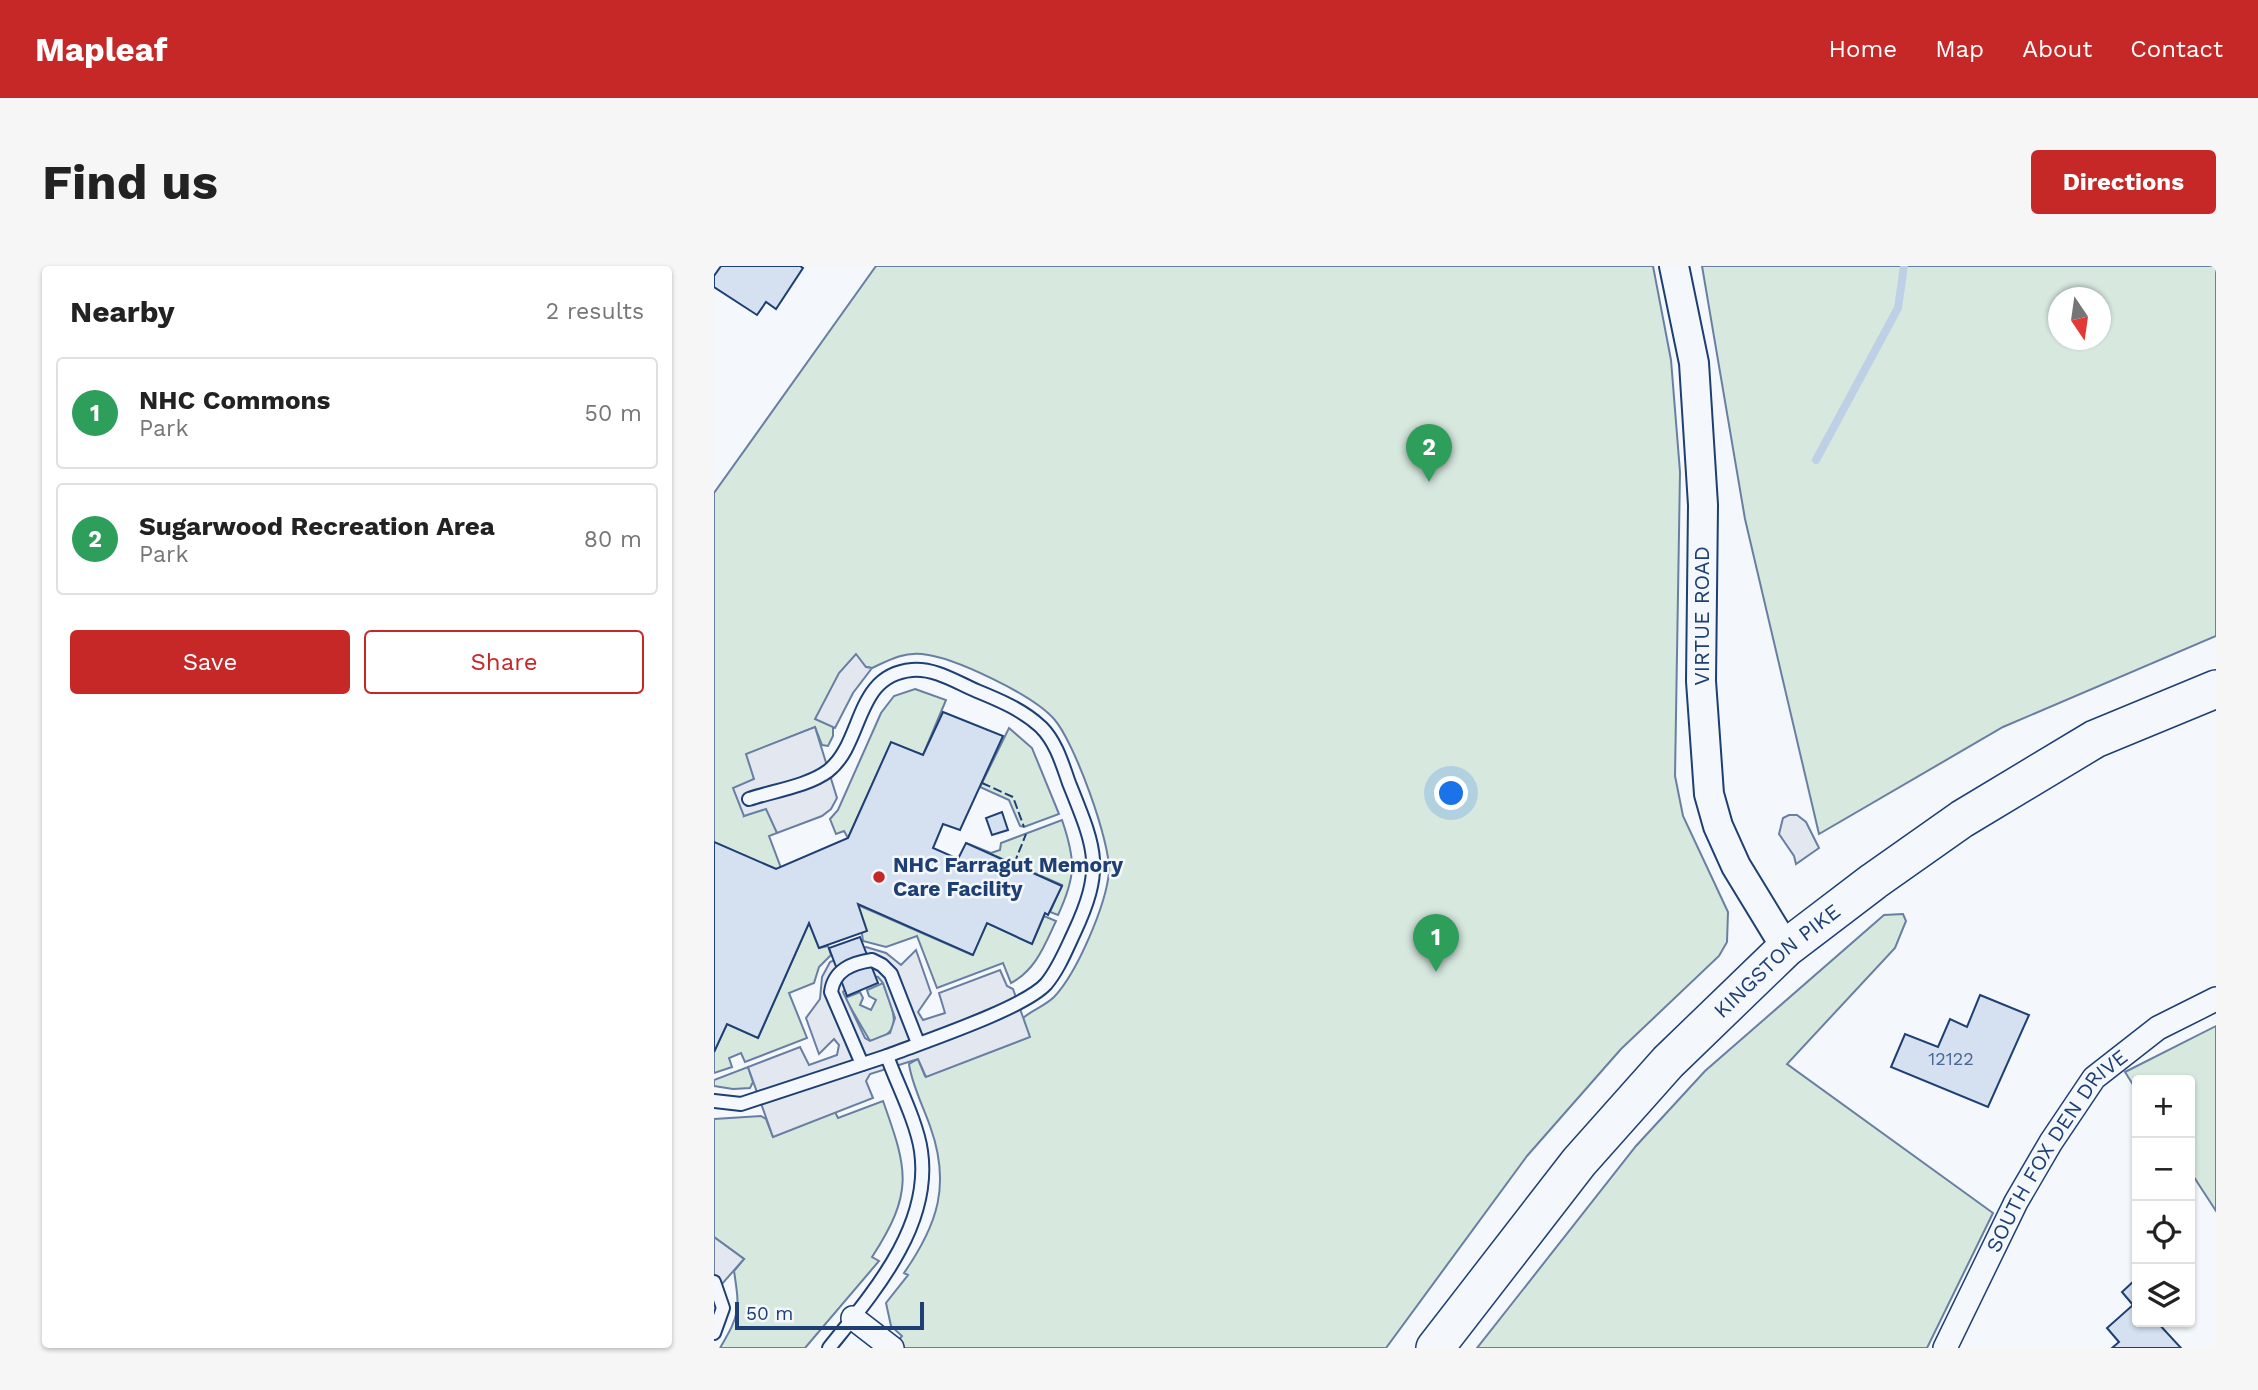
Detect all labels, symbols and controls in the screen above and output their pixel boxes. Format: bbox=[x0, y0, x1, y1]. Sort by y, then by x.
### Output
text: Mapleaf bbox=[35, 30, 167, 69]
text: Home bbox=[1829, 35, 1897, 63]
text: Map bbox=[1935, 35, 1984, 63]
text: About bbox=[2022, 35, 2092, 63]
text: Contact bbox=[2130, 35, 2223, 63]
button: Directions bbox=[2031, 150, 2216, 214]
text: Find us bbox=[42, 153, 218, 211]
north arrow bbox=[2048, 287, 2111, 350]
text: Nearby bbox=[70, 294, 175, 329]
text: 2 results bbox=[546, 298, 644, 325]
text: NHC Commons bbox=[139, 385, 330, 415]
text: 1 bbox=[90, 400, 100, 427]
text: 50 m bbox=[585, 400, 642, 427]
text: Park bbox=[139, 415, 188, 442]
pin: 2 bbox=[1406, 424, 1452, 482]
text: Sugarwood Recreation Area bbox=[139, 511, 495, 541]
text: 2 bbox=[88, 526, 102, 553]
text: 80 m bbox=[584, 526, 642, 553]
text: Park bbox=[139, 541, 188, 568]
street label: VIRTUE ROAD bbox=[1689, 546, 1714, 686]
button: Save bbox=[70, 630, 350, 694]
button: Share bbox=[364, 630, 644, 694]
your location bbox=[1434, 776, 1468, 810]
place label: NHC Farragut Memory Care Facility bbox=[893, 852, 1123, 901]
marker: NHC Farragut Memory Care Facility bbox=[871, 869, 887, 885]
street label: KINGSTON PIKE bbox=[1708, 898, 1845, 1023]
pin: 1 bbox=[1413, 914, 1459, 972]
street label: SOUTH FOX DEN DRIVE bbox=[1980, 1044, 2132, 1256]
house number: 12122 bbox=[1928, 1048, 1974, 1069]
map controls bbox=[2132, 1075, 2195, 1327]
button: + bbox=[2132, 1075, 2195, 1138]
button: − bbox=[2132, 1138, 2195, 1201]
button: locate bbox=[2132, 1201, 2195, 1264]
button: layers bbox=[2132, 1264, 2195, 1327]
scale bar bbox=[735, 1299, 924, 1331]
text: 50 m bbox=[746, 1302, 793, 1325]

